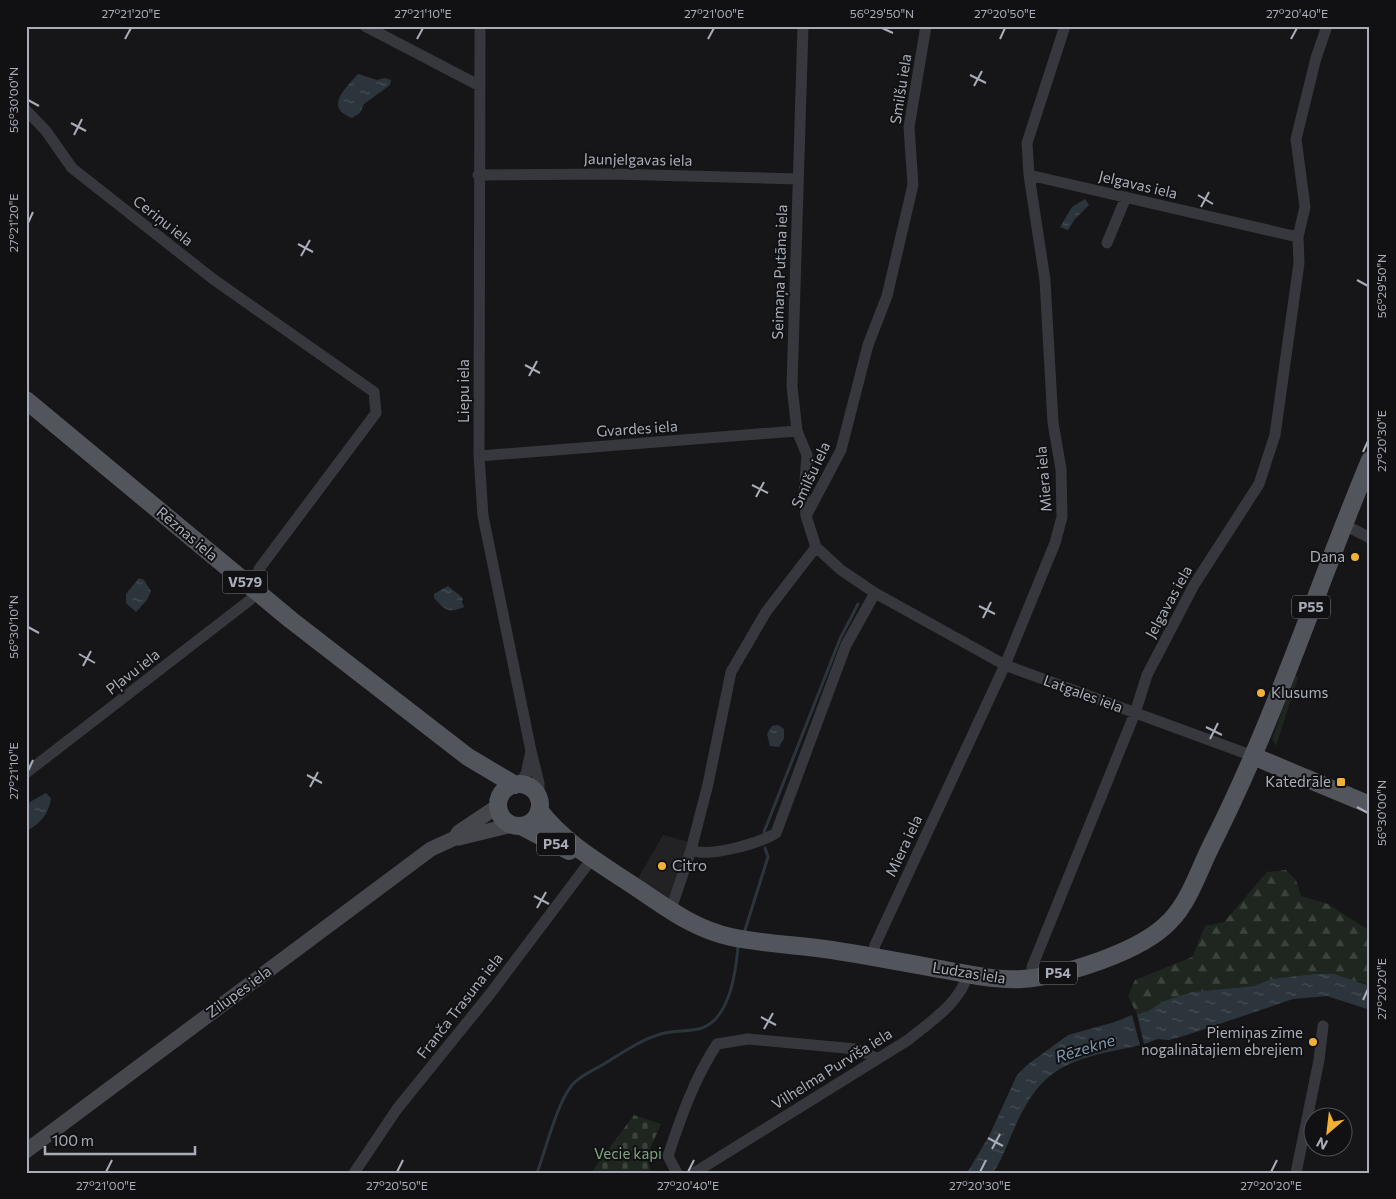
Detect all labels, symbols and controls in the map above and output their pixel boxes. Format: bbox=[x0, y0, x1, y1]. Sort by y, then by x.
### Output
text: 27°21'20"E bbox=[102, 6, 160, 20]
text: 27°21'10"E bbox=[394, 6, 452, 20]
text: 27°21'00"E bbox=[684, 6, 744, 20]
text: 56°29'50"N bbox=[850, 6, 914, 20]
text: 27°20'50"E bbox=[974, 6, 1036, 20]
text: 27°20'40"E bbox=[1266, 6, 1328, 20]
street label: Smilšu iela bbox=[886, 52, 914, 125]
text: 56°30'00"N bbox=[6, 67, 20, 133]
street label: Jaunjelgavas iela bbox=[583, 149, 693, 169]
street label: Jelgavas iela bbox=[1097, 166, 1179, 202]
street label: Ceriņu iela bbox=[129, 191, 197, 251]
text: 27°21'20"E bbox=[6, 194, 20, 252]
street label: Seimaņa Putāna iela bbox=[768, 204, 792, 340]
text: 56°29'50"N bbox=[1374, 254, 1388, 318]
street label: Liepu iela bbox=[454, 359, 472, 423]
text: 27°20'30"E bbox=[1374, 410, 1388, 472]
street label: Gvardes iela bbox=[596, 416, 678, 440]
street label: Smilšu iela bbox=[787, 439, 833, 511]
street label: Miera iela bbox=[1031, 445, 1055, 513]
street label: Rēznas iela bbox=[153, 502, 222, 564]
place label: Dana bbox=[1310, 547, 1345, 565]
marker: Dana bbox=[1349, 551, 1361, 563]
street label: Jelgavas iela bbox=[1141, 562, 1195, 641]
road number: V579 bbox=[222, 570, 268, 594]
text: 56°30'10"N bbox=[6, 595, 20, 659]
road number: P55 bbox=[1292, 596, 1330, 618]
street label: Pļavu iela bbox=[102, 645, 164, 699]
street label: Latgales iela bbox=[1041, 670, 1126, 716]
place label: Klusums bbox=[1271, 683, 1329, 701]
marker: Klusums bbox=[1255, 687, 1267, 699]
text: 27°21'10"E bbox=[6, 742, 20, 800]
place label: Katedrāle bbox=[1265, 772, 1331, 790]
marker: Katedrāle bbox=[1335, 776, 1347, 788]
text: 56°30'00"N bbox=[1374, 780, 1388, 846]
street label: Miera iela bbox=[881, 812, 925, 879]
road number: P54 bbox=[537, 832, 575, 856]
place label: Citro bbox=[672, 856, 707, 874]
marker: Citro bbox=[656, 860, 668, 872]
street label: Franča Trasuna iela bbox=[412, 949, 506, 1062]
street label: Ludzas iela bbox=[931, 957, 1007, 987]
text: 27°20'20"E bbox=[1374, 958, 1388, 1020]
road number: P54 bbox=[1039, 961, 1077, 984]
street label: Zilupes iela bbox=[202, 962, 274, 1021]
place label: Piemiņas zīme nogalinātajiem ebrejiem bbox=[1141, 1023, 1303, 1058]
street label: Vilhelma Purvīša iela bbox=[768, 1024, 895, 1112]
water label: Rēzekne bbox=[1053, 1029, 1117, 1066]
marker: Piemiņas zīme nogalinātajiem ebrejiem bbox=[1307, 1036, 1319, 1048]
north arrow bbox=[1304, 1106, 1354, 1156]
scale bar bbox=[45, 1124, 195, 1156]
text: 100 m bbox=[52, 1131, 94, 1149]
text: N bbox=[1313, 1134, 1330, 1154]
park label: Vecie kapi bbox=[594, 1144, 662, 1162]
text: 27°21'00"E bbox=[76, 1178, 136, 1192]
text: 27°20'50"E bbox=[366, 1178, 428, 1192]
text: 27°20'40"E bbox=[657, 1178, 719, 1192]
text: 27°20'30"E bbox=[949, 1178, 1011, 1192]
text: 27°20'20"E bbox=[1240, 1178, 1302, 1192]

